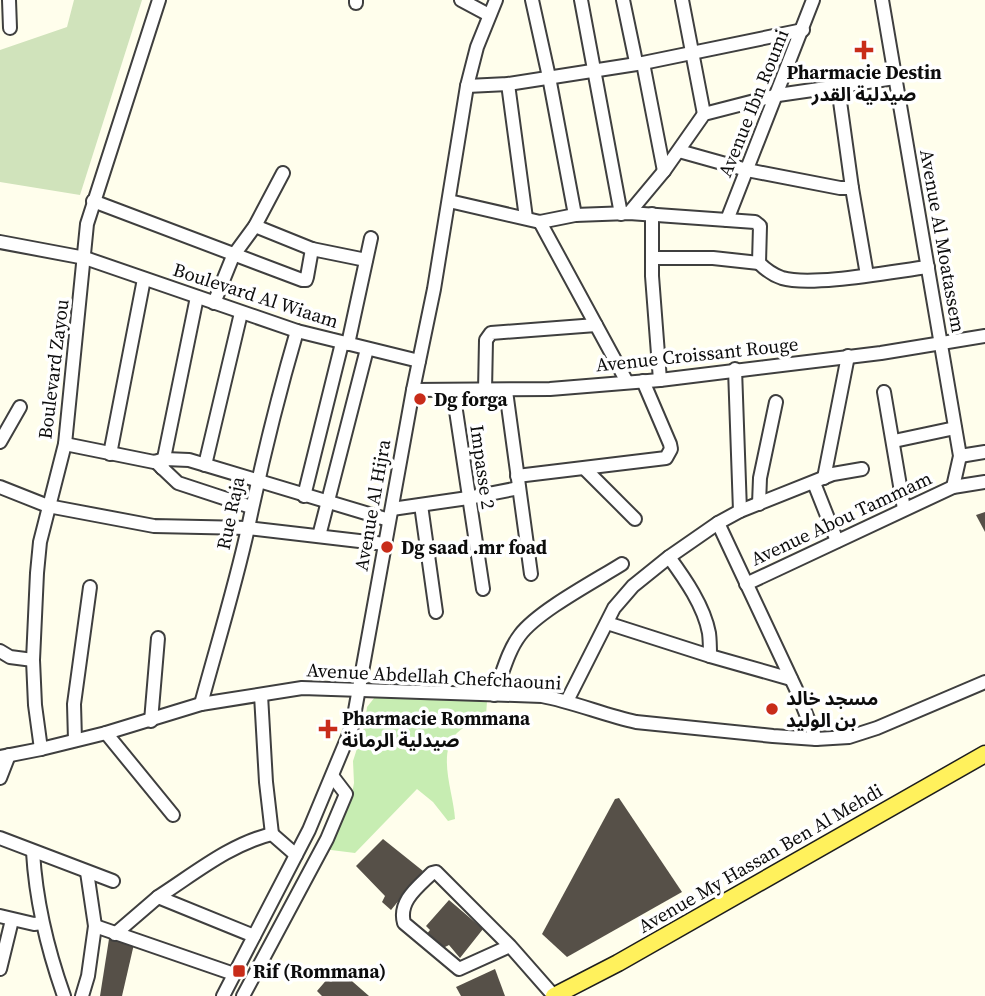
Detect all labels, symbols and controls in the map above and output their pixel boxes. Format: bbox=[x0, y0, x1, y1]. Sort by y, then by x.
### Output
street label: Avenue Ibn Roumi bbox=[712, 25, 795, 181]
marker: Pharmacie Destin صيدلية القدر bbox=[856, 42, 872, 58]
place label: Pharmacie Destin صيدلية القدر bbox=[786, 59, 942, 107]
street label: Avenue Al Moatassem bbox=[914, 147, 972, 335]
street label: Boulevard Al Wiaam bbox=[170, 256, 342, 334]
street label: Boulevard Zayou bbox=[32, 297, 74, 441]
street label: Avenue Croissant Rouge bbox=[594, 330, 800, 378]
place label: Dg forga bbox=[434, 386, 508, 412]
marker: Dg forga bbox=[412, 391, 428, 407]
street label: Impasse 2 bbox=[464, 423, 502, 511]
street label: Avenue Al Hijra bbox=[348, 437, 396, 573]
street label: Avenue Abou Tammam bbox=[746, 465, 936, 571]
street label: Rue Raja bbox=[210, 474, 250, 552]
place label: Dg saad .mr foad bbox=[401, 534, 547, 560]
marker: Dg saad .mr foad bbox=[379, 539, 395, 555]
street label: Avenue Abdellah Chefchaouni bbox=[306, 656, 562, 696]
place label: مسجد خالد بن الوليد bbox=[786, 685, 878, 733]
marker: مسجد خالد بن الوليد bbox=[764, 701, 780, 717]
place label: Pharmacie Rommana صيدلية الرمانة bbox=[342, 705, 531, 753]
marker: Pharmacie Rommana صيدلية الرمانة bbox=[320, 721, 336, 737]
street label: Avenue My Hassan Ben Al Mehdi bbox=[633, 777, 887, 939]
place label: Rif (Rommana) bbox=[253, 958, 386, 984]
marker: Rif (Rommana) bbox=[231, 963, 247, 979]

